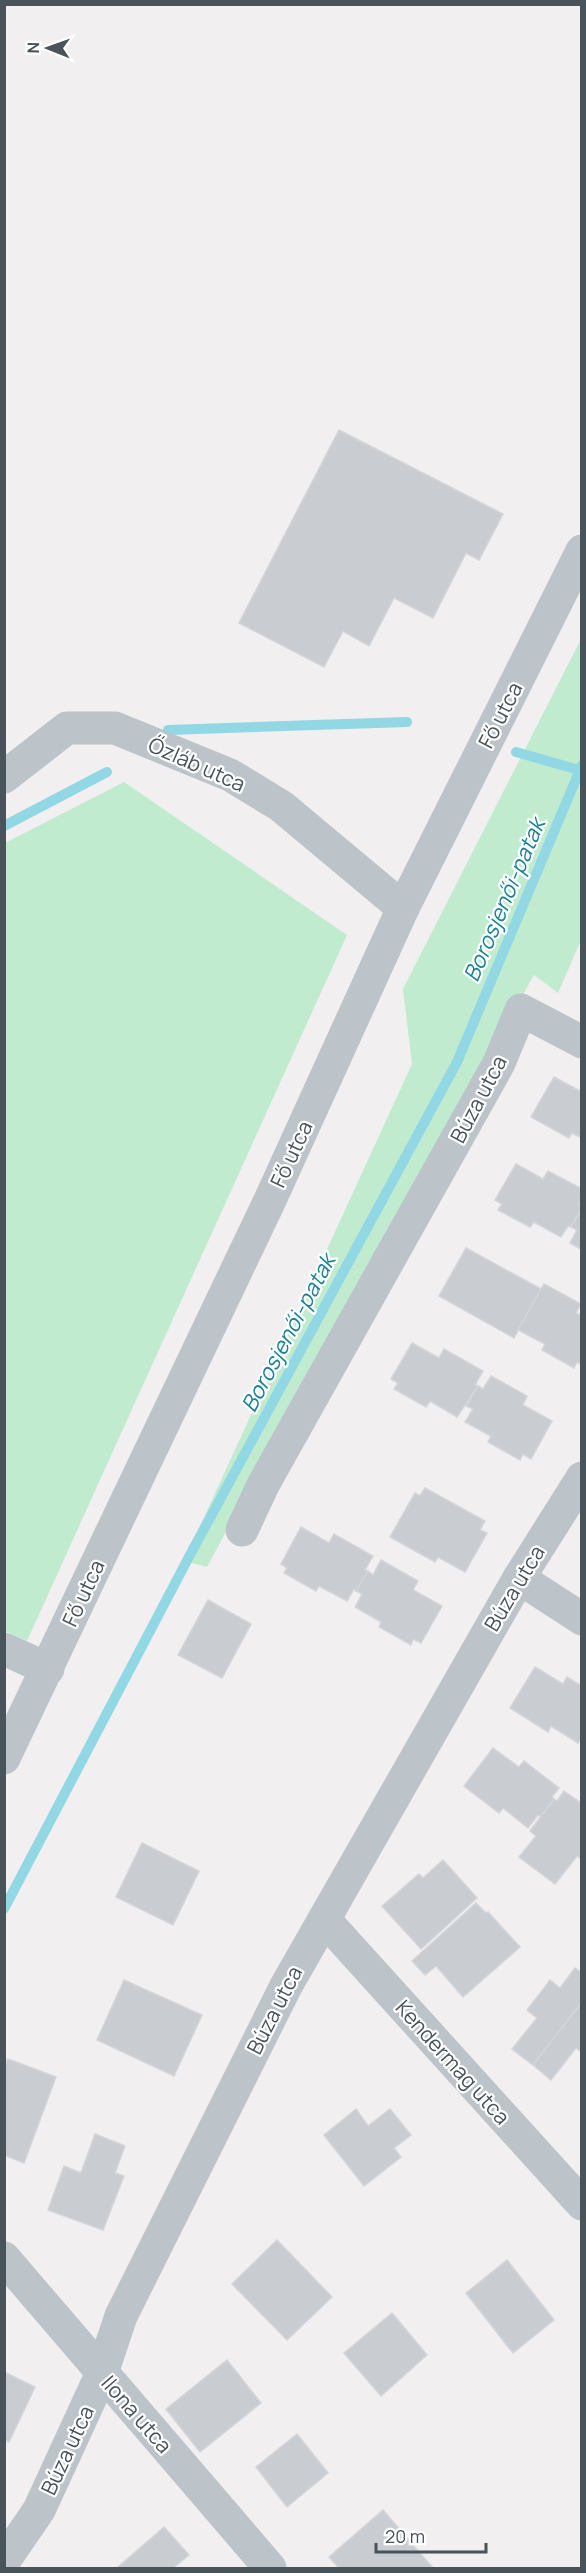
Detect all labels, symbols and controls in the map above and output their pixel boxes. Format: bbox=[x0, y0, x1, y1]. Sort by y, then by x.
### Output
north arrow bbox=[18, 18, 78, 78]
text: N bbox=[22, 42, 44, 54]
street label: Fő utca bbox=[472, 677, 528, 753]
street label: Őzláb utca bbox=[144, 730, 250, 798]
water label: Borosjenői-patak bbox=[456, 811, 553, 986]
street label: Búza utca bbox=[443, 1050, 513, 1148]
street label: Fő utca bbox=[263, 1116, 319, 1192]
water label: Borosjenői-patak bbox=[234, 1246, 344, 1417]
street label: Búza utca bbox=[477, 1540, 551, 1636]
street label: Fő utca bbox=[55, 1555, 111, 1631]
street label: Búza utca bbox=[240, 1961, 308, 2059]
street label: Kendermag utca bbox=[390, 1994, 516, 2130]
street label: Ilona utca bbox=[96, 2369, 178, 2459]
street label: Búza utca bbox=[34, 2401, 100, 2499]
scale bar bbox=[376, 2516, 486, 2554]
text: 20 m bbox=[385, 2524, 425, 2548]

